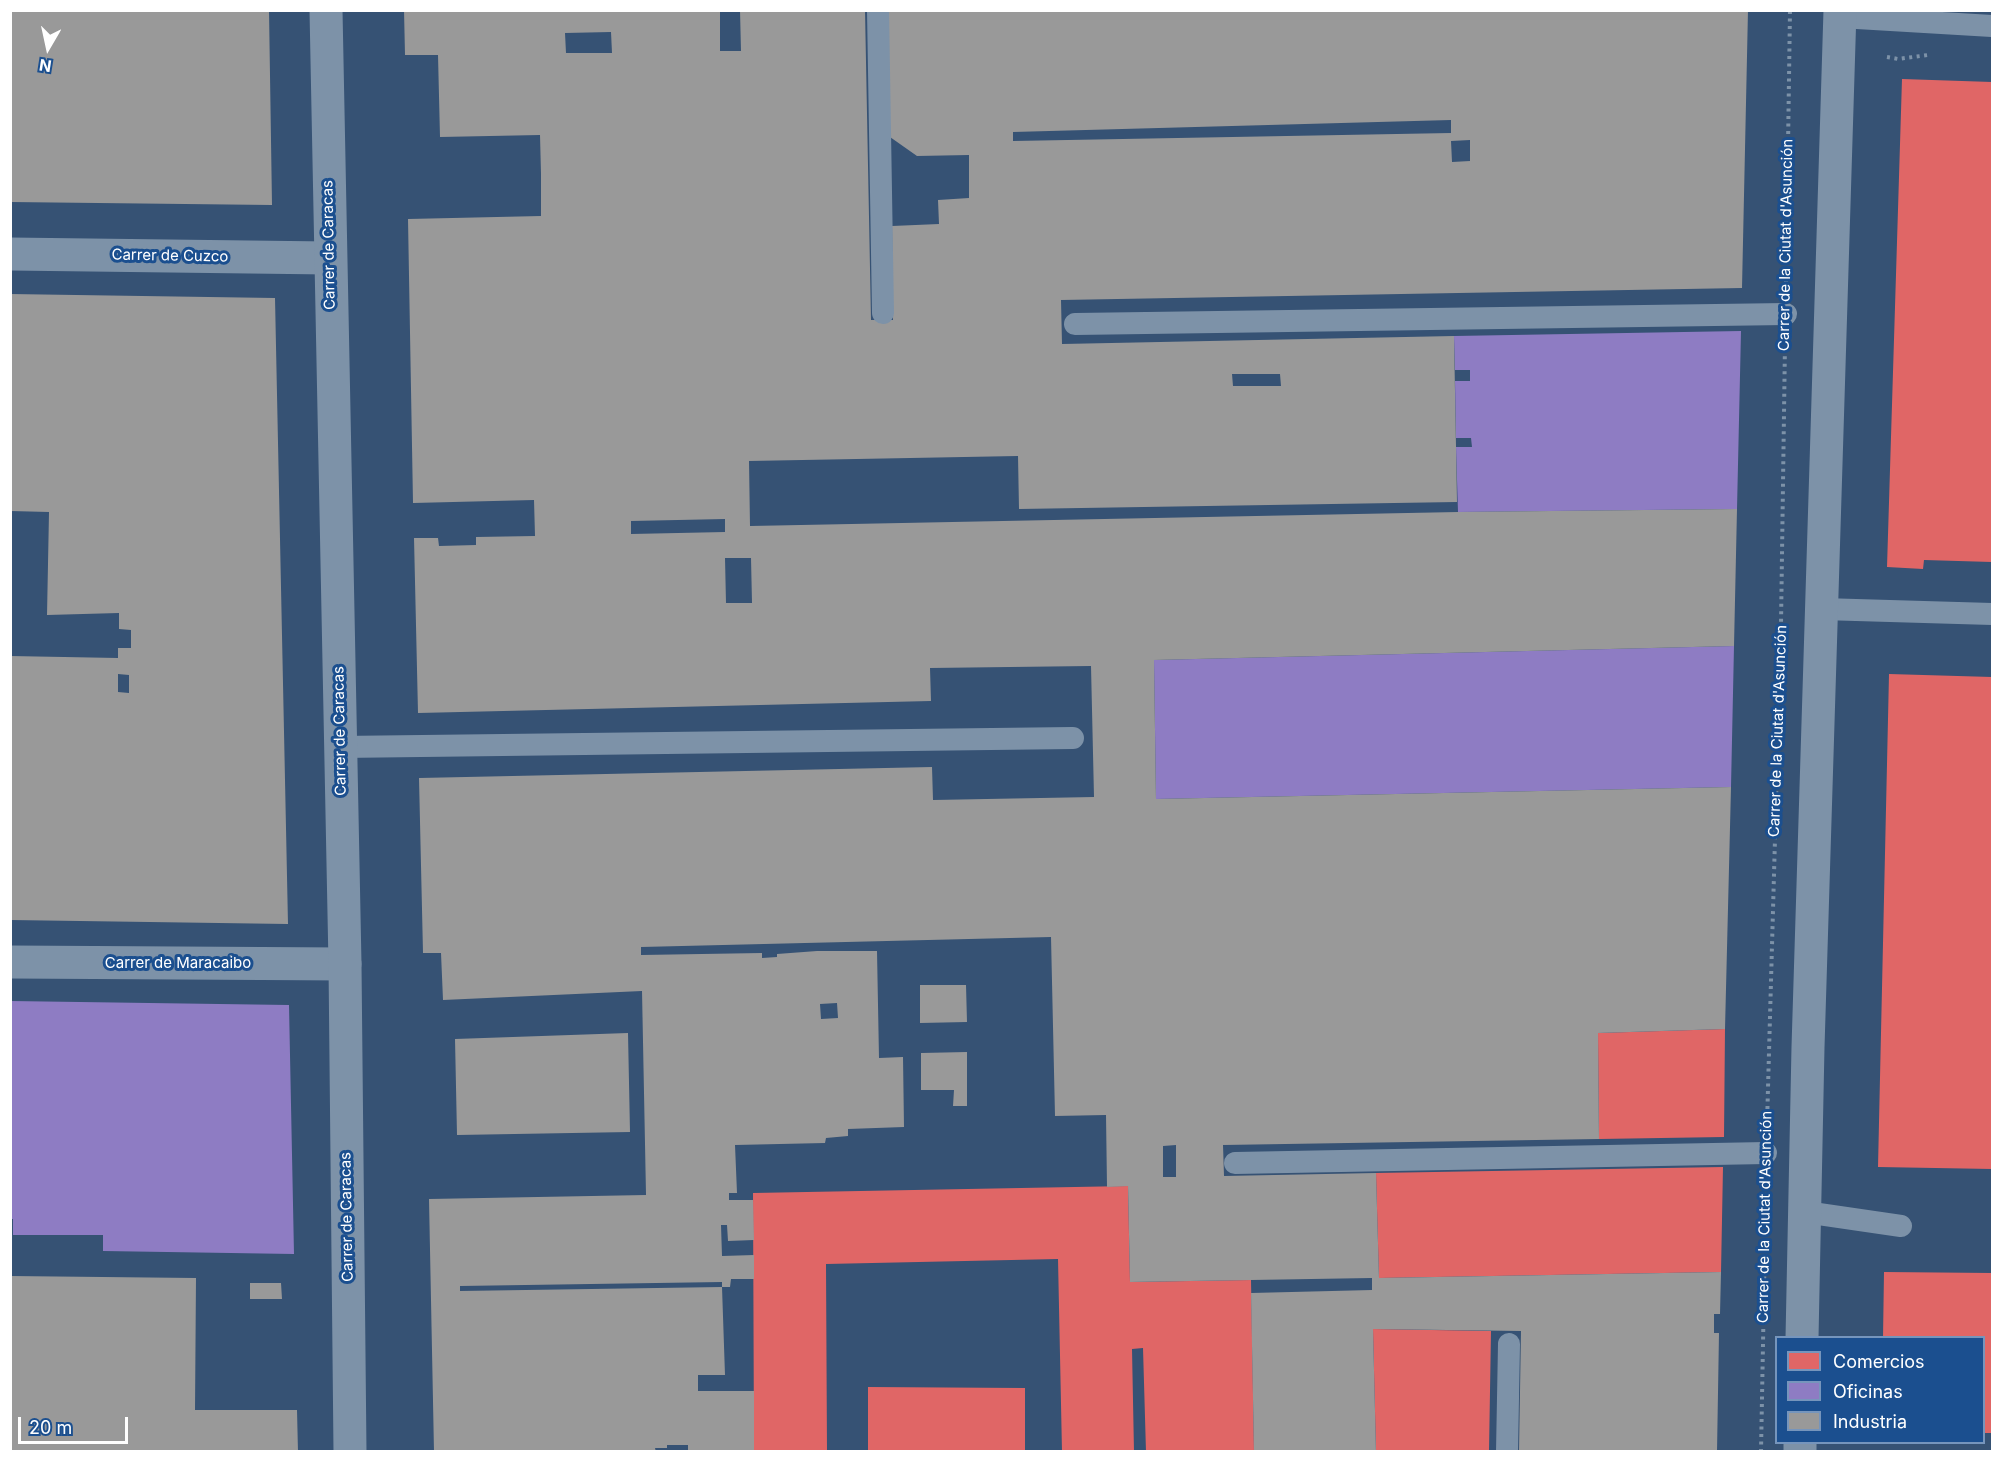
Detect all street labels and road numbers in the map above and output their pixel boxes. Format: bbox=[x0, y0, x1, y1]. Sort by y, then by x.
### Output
street label: Carrer de la Ciutat d'Asunción bbox=[1775, 139, 1797, 351]
street label: Carrer de Caracas bbox=[319, 180, 339, 310]
street label: Carrer de Cuzco bbox=[111, 246, 229, 266]
street label: Carrer de la Ciutat d'Asunción bbox=[1765, 625, 1791, 837]
street label: Carrer de Caracas bbox=[330, 666, 350, 796]
street label: Carrer de Maracaibo bbox=[105, 954, 251, 972]
street label: Carrer de la Ciutat d'Asunción bbox=[1754, 1111, 1776, 1323]
street label: Carrer de Caracas bbox=[337, 1152, 357, 1282]

